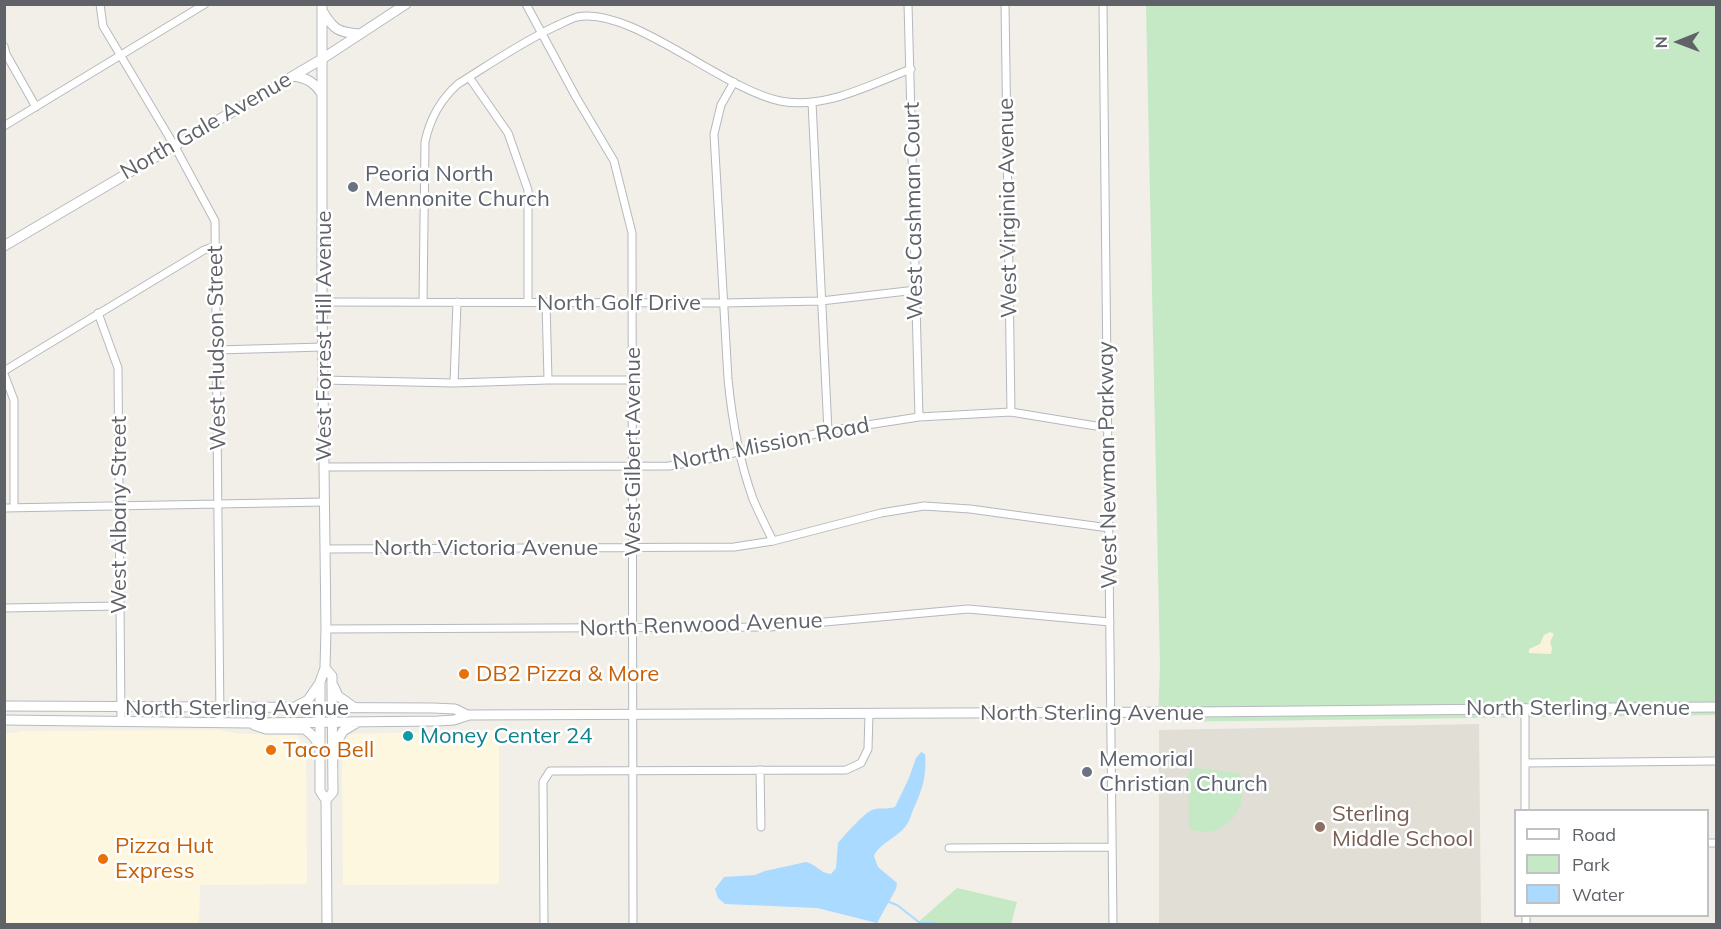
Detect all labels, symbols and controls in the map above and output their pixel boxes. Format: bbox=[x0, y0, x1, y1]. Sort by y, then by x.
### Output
north arrow bbox=[1649, 12, 1709, 72]
text: N bbox=[1651, 36, 1671, 49]
street label: North Gale Avenue bbox=[116, 66, 296, 186]
street label: West Virginia Avenue bbox=[993, 98, 1023, 318]
street label: West Cashman Court bbox=[899, 102, 929, 320]
place label: Peoria North Mennonite Church bbox=[365, 161, 550, 212]
marker: Peoria North Mennonite Church bbox=[346, 180, 360, 194]
street label: West Forrest Hill Avenue bbox=[311, 211, 337, 461]
street label: West Hudson Street bbox=[202, 245, 232, 451]
street label: North Golf Drive bbox=[537, 290, 701, 316]
street label: West Newman Parkway bbox=[1093, 341, 1123, 589]
street label: West Gilbert Avenue bbox=[620, 347, 646, 557]
street label: North Mission Road bbox=[670, 412, 872, 476]
street label: West Albany Street bbox=[106, 416, 132, 614]
street label: North Victoria Avenue bbox=[374, 535, 598, 561]
street label: North Renwood Avenue bbox=[579, 608, 823, 642]
place label: DB2 Pizza & More bbox=[476, 661, 659, 687]
marker: DB2 Pizza & More bbox=[457, 667, 471, 681]
street label: North Sterling Avenue bbox=[125, 695, 349, 721]
street label: North Sterling Avenue bbox=[1466, 695, 1690, 721]
street label: North Sterling Avenue bbox=[980, 700, 1204, 726]
place label: Money Center 24 bbox=[420, 723, 592, 749]
marker: Money Center 24 bbox=[401, 729, 415, 743]
place label: Taco Bell bbox=[283, 737, 374, 763]
marker: Taco Bell bbox=[264, 743, 278, 757]
place label: Memorial Christian Church bbox=[1099, 746, 1268, 798]
marker: Memorial Christian Church bbox=[1080, 765, 1094, 779]
place label: Sterling Middle School bbox=[1332, 801, 1473, 852]
legend bbox=[1514, 809, 1709, 917]
marker: Sterling Middle School bbox=[1313, 820, 1327, 834]
text: Road bbox=[1572, 823, 1616, 846]
place label: Pizza Hut Express bbox=[115, 833, 213, 884]
marker: Pizza Hut Express bbox=[96, 852, 110, 866]
text: Park bbox=[1572, 853, 1610, 876]
text: Water bbox=[1572, 883, 1624, 906]

